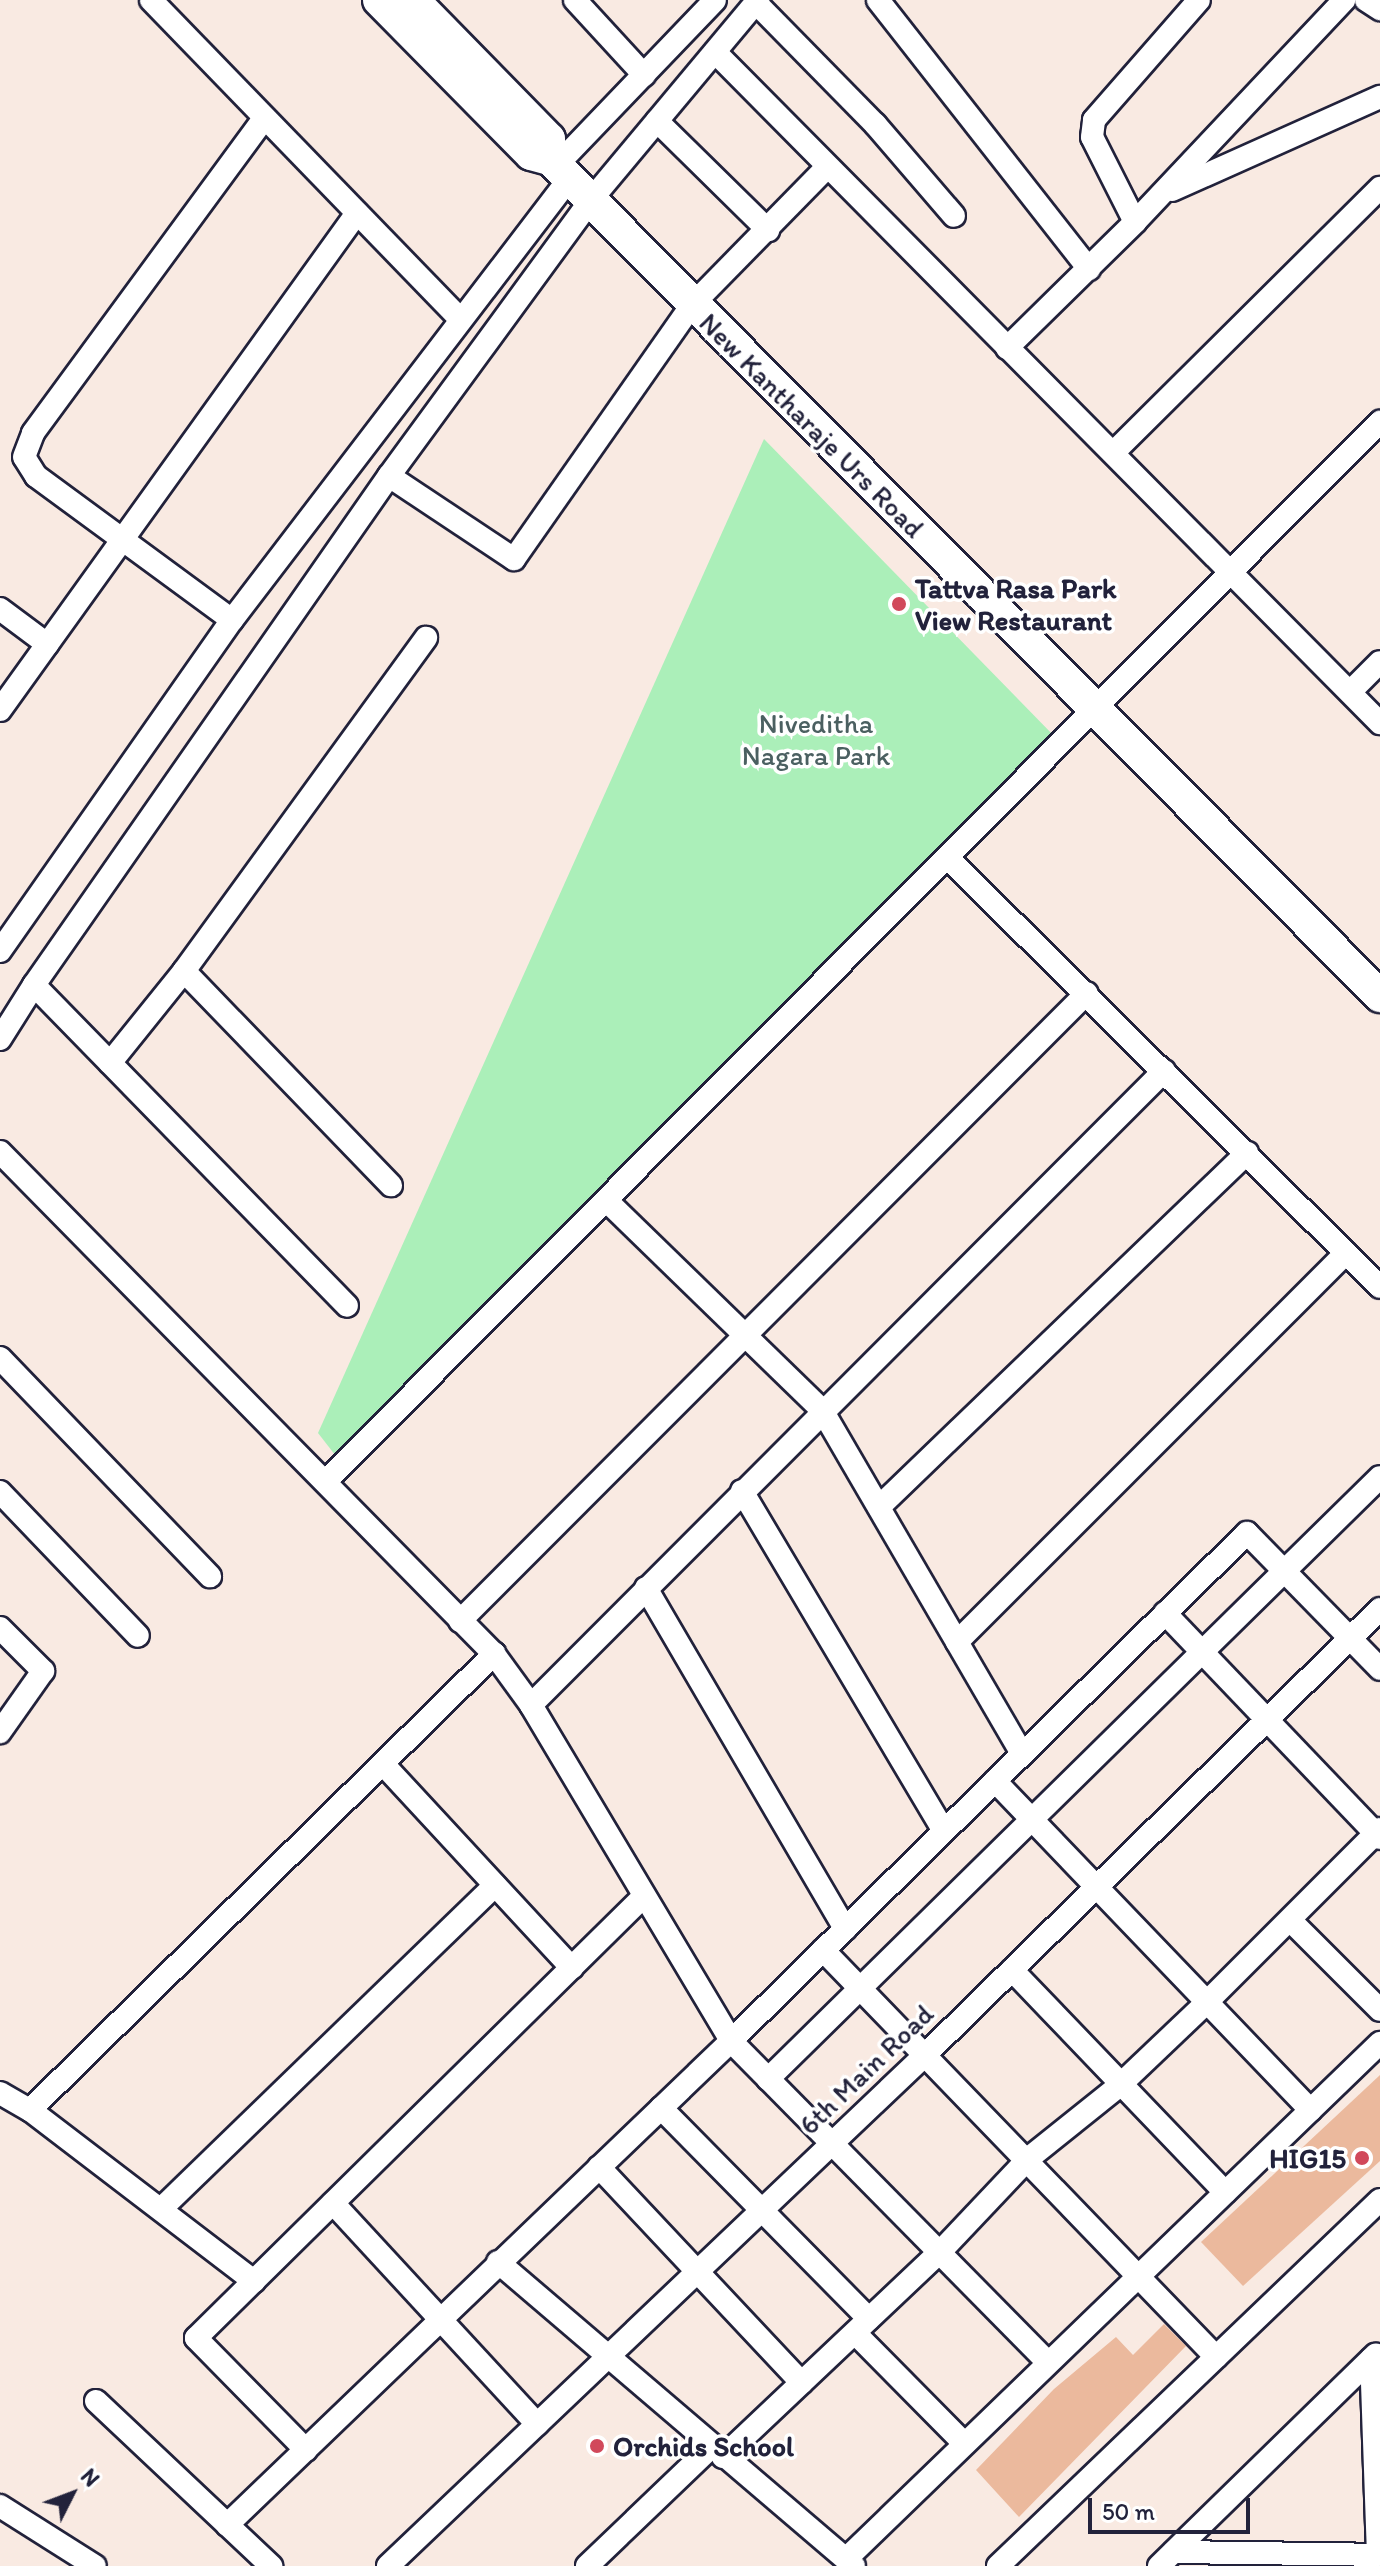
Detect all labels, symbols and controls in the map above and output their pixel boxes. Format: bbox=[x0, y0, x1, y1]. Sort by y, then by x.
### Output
street label: New Kantharaje Urs Road bbox=[692, 305, 932, 545]
place label: Tattva Rasa Park View Restaurant bbox=[915, 571, 1115, 637]
marker: Tattva Rasa Park View Restaurant bbox=[890, 595, 908, 613]
park label: Niveditha Nagara Park bbox=[742, 706, 890, 772]
street label: 6th Main Road bbox=[792, 1997, 940, 2141]
place label: HIG15 bbox=[1269, 2141, 1346, 2175]
marker: HIG15 bbox=[1353, 2149, 1371, 2167]
place label: Orchids School bbox=[613, 2429, 793, 2463]
marker: Orchids School bbox=[588, 2437, 606, 2455]
north arrow bbox=[32, 2454, 112, 2534]
text: N bbox=[75, 2463, 105, 2492]
scale bar bbox=[1092, 2482, 1254, 2532]
text: 50 m bbox=[1102, 2497, 1155, 2526]

